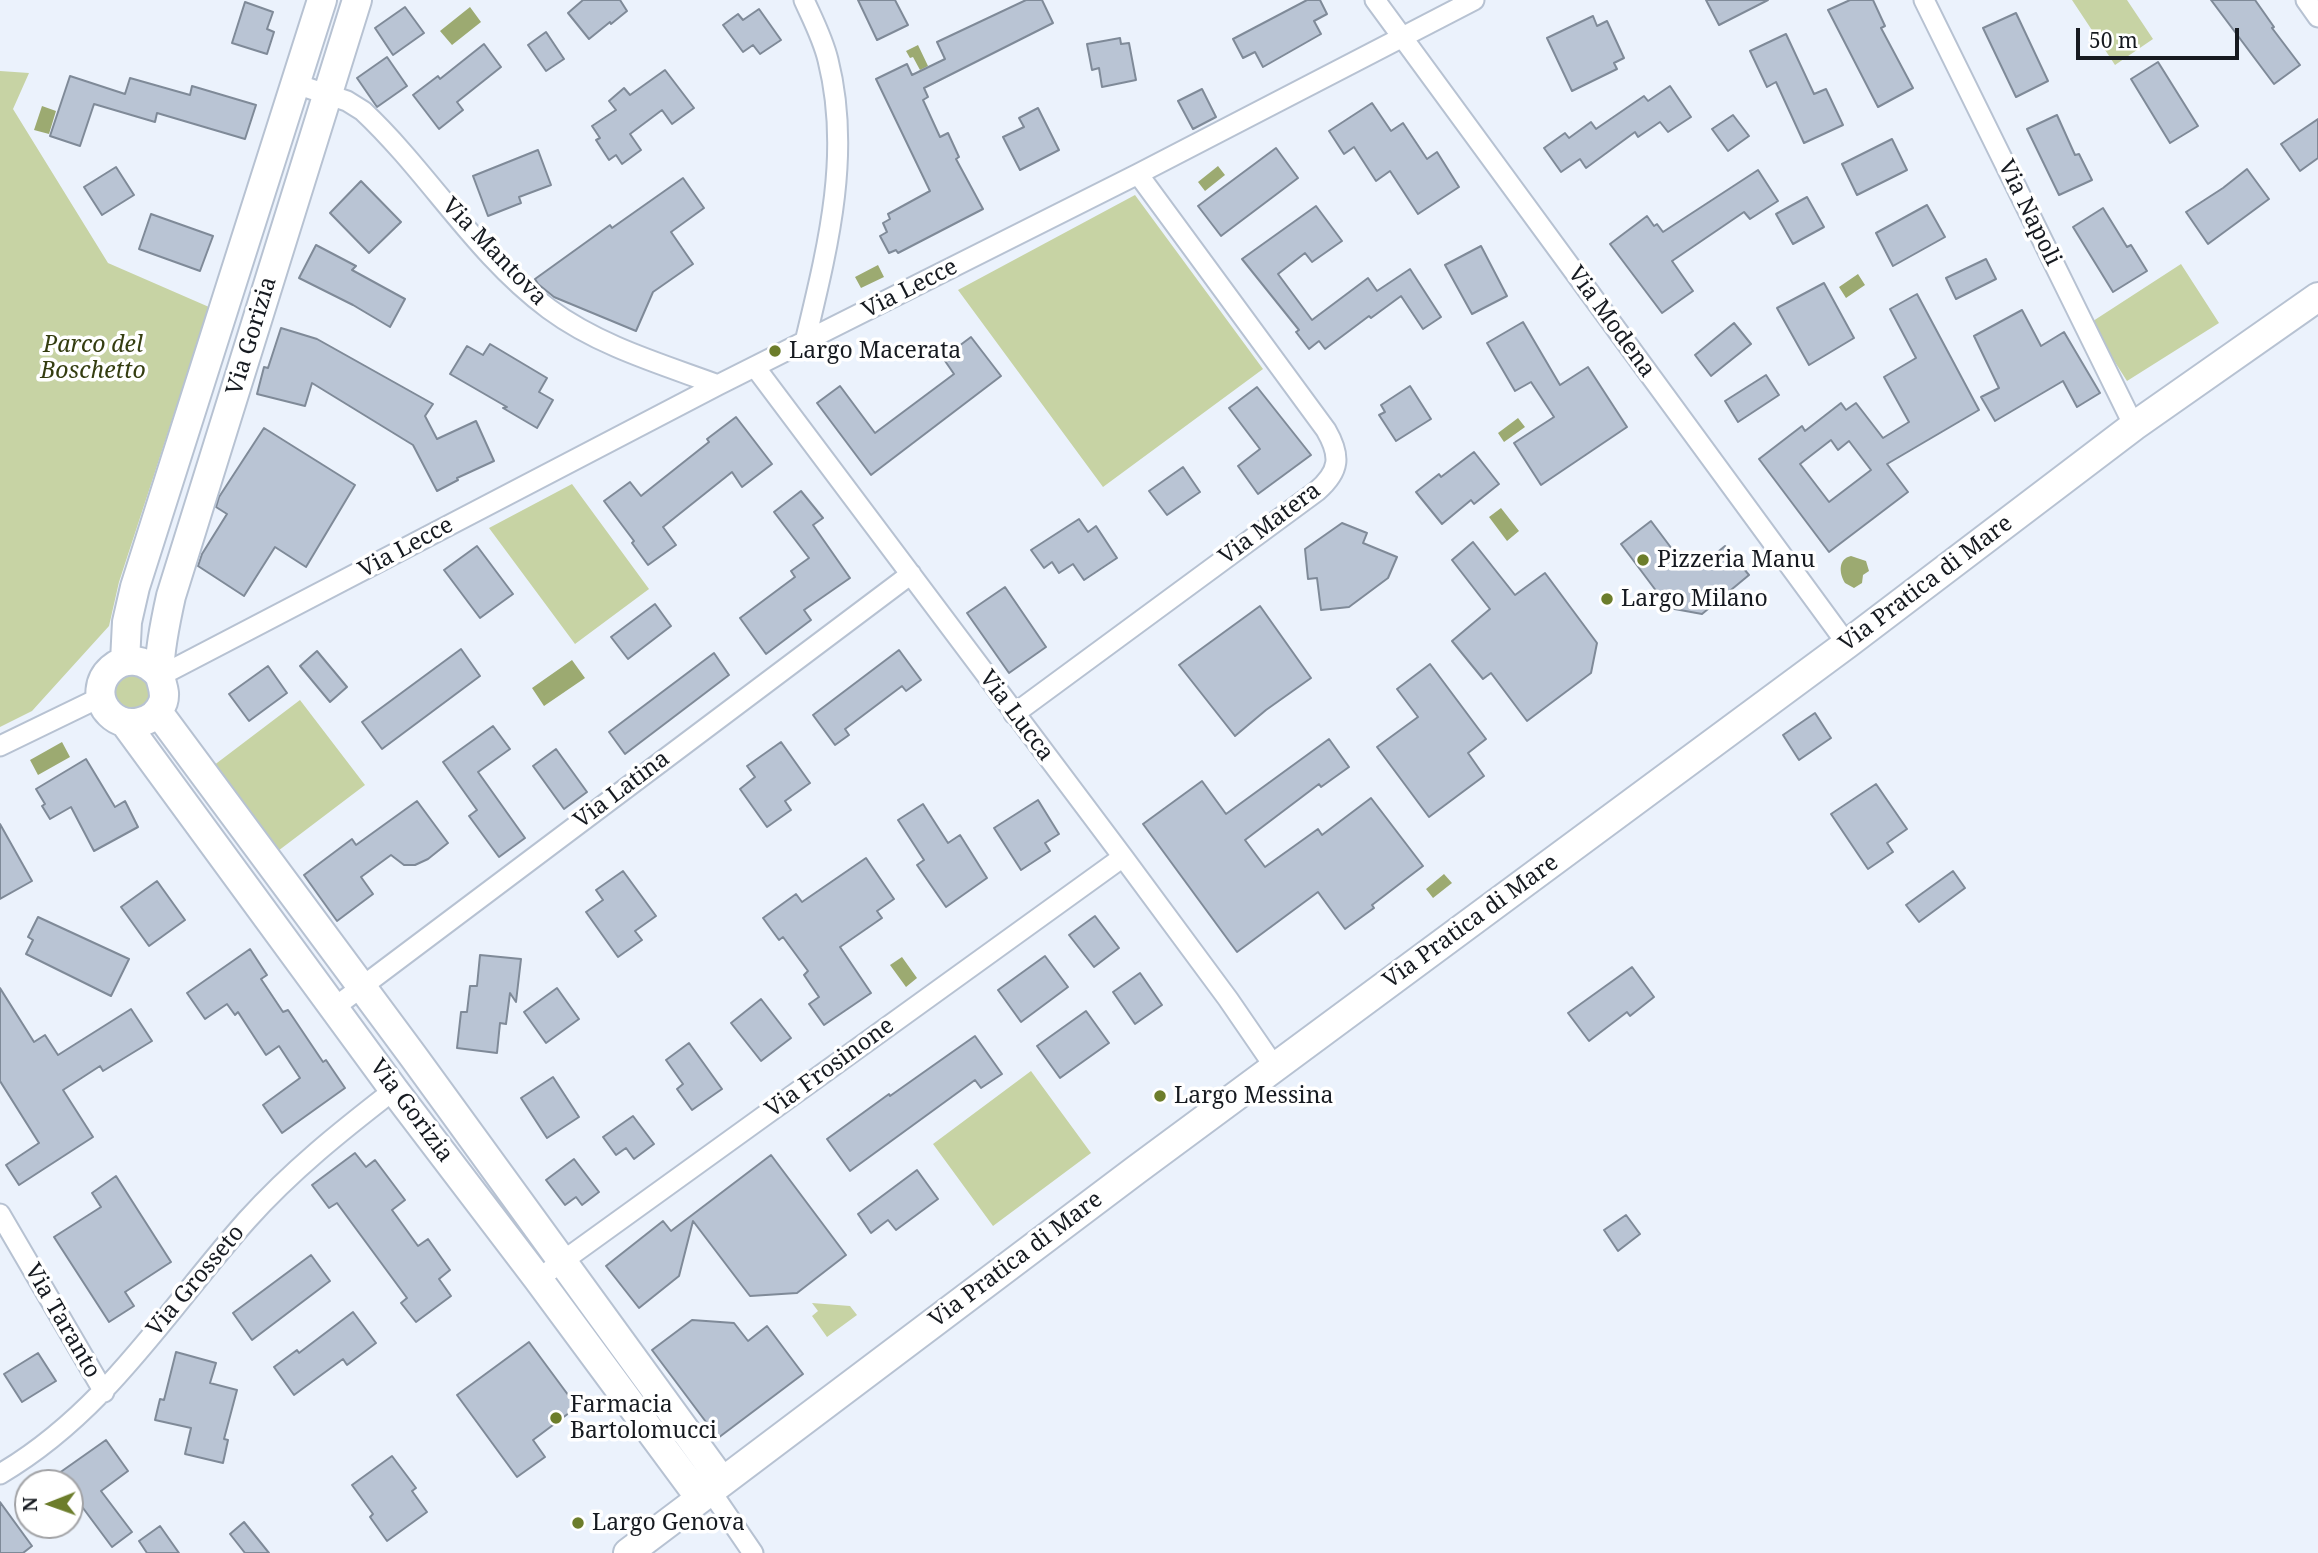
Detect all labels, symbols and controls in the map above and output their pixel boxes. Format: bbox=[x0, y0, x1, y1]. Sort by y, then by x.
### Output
scale bar bbox=[2080, 14, 2243, 58]
text: 50 m bbox=[2089, 26, 2138, 54]
street label: Via Napoli bbox=[1992, 156, 2066, 270]
street label: Via Mantova bbox=[436, 192, 552, 312]
street label: Via Lecce bbox=[858, 253, 962, 325]
street label: Via Modena bbox=[1561, 261, 1661, 383]
street label: Via Gorizia bbox=[221, 274, 283, 398]
park label: Parco del Boschetto bbox=[40, 331, 146, 385]
place label: Largo Macerata bbox=[789, 337, 961, 365]
marker: Largo Macerata bbox=[767, 343, 783, 359]
street label: Via Matera bbox=[1214, 477, 1326, 571]
street label: Via Pratica di Mare bbox=[1834, 510, 2018, 658]
street label: Via Lecce bbox=[354, 512, 458, 584]
place label: Pizzeria Manu bbox=[1657, 546, 1815, 574]
marker: Pizzeria Manu bbox=[1635, 552, 1651, 568]
place label: Largo Milano bbox=[1621, 585, 1768, 613]
marker: Largo Milano bbox=[1599, 591, 1615, 607]
street label: Via Lucca bbox=[973, 665, 1059, 767]
street label: Via Latina bbox=[569, 745, 675, 835]
street label: Via Pratica di Mare bbox=[1378, 849, 1564, 995]
street label: Via Frosinone bbox=[760, 1012, 900, 1124]
street label: Via Gorizia bbox=[363, 1054, 459, 1168]
place label: Largo Messina bbox=[1174, 1082, 1334, 1110]
marker: Largo Messina bbox=[1152, 1088, 1168, 1104]
street label: Via Pratica di Mare bbox=[924, 1186, 1108, 1334]
street label: Via Grosseto bbox=[141, 1220, 251, 1342]
street label: Via Taranto bbox=[18, 1259, 106, 1383]
place label: Farmacia Bartolomucci bbox=[570, 1391, 717, 1445]
marker: Farmacia Bartolomucci bbox=[548, 1410, 564, 1426]
north arrow bbox=[14, 1469, 84, 1539]
text: N bbox=[17, 1497, 43, 1512]
place label: Largo Genova bbox=[592, 1509, 745, 1537]
marker: Largo Genova bbox=[570, 1515, 586, 1531]

